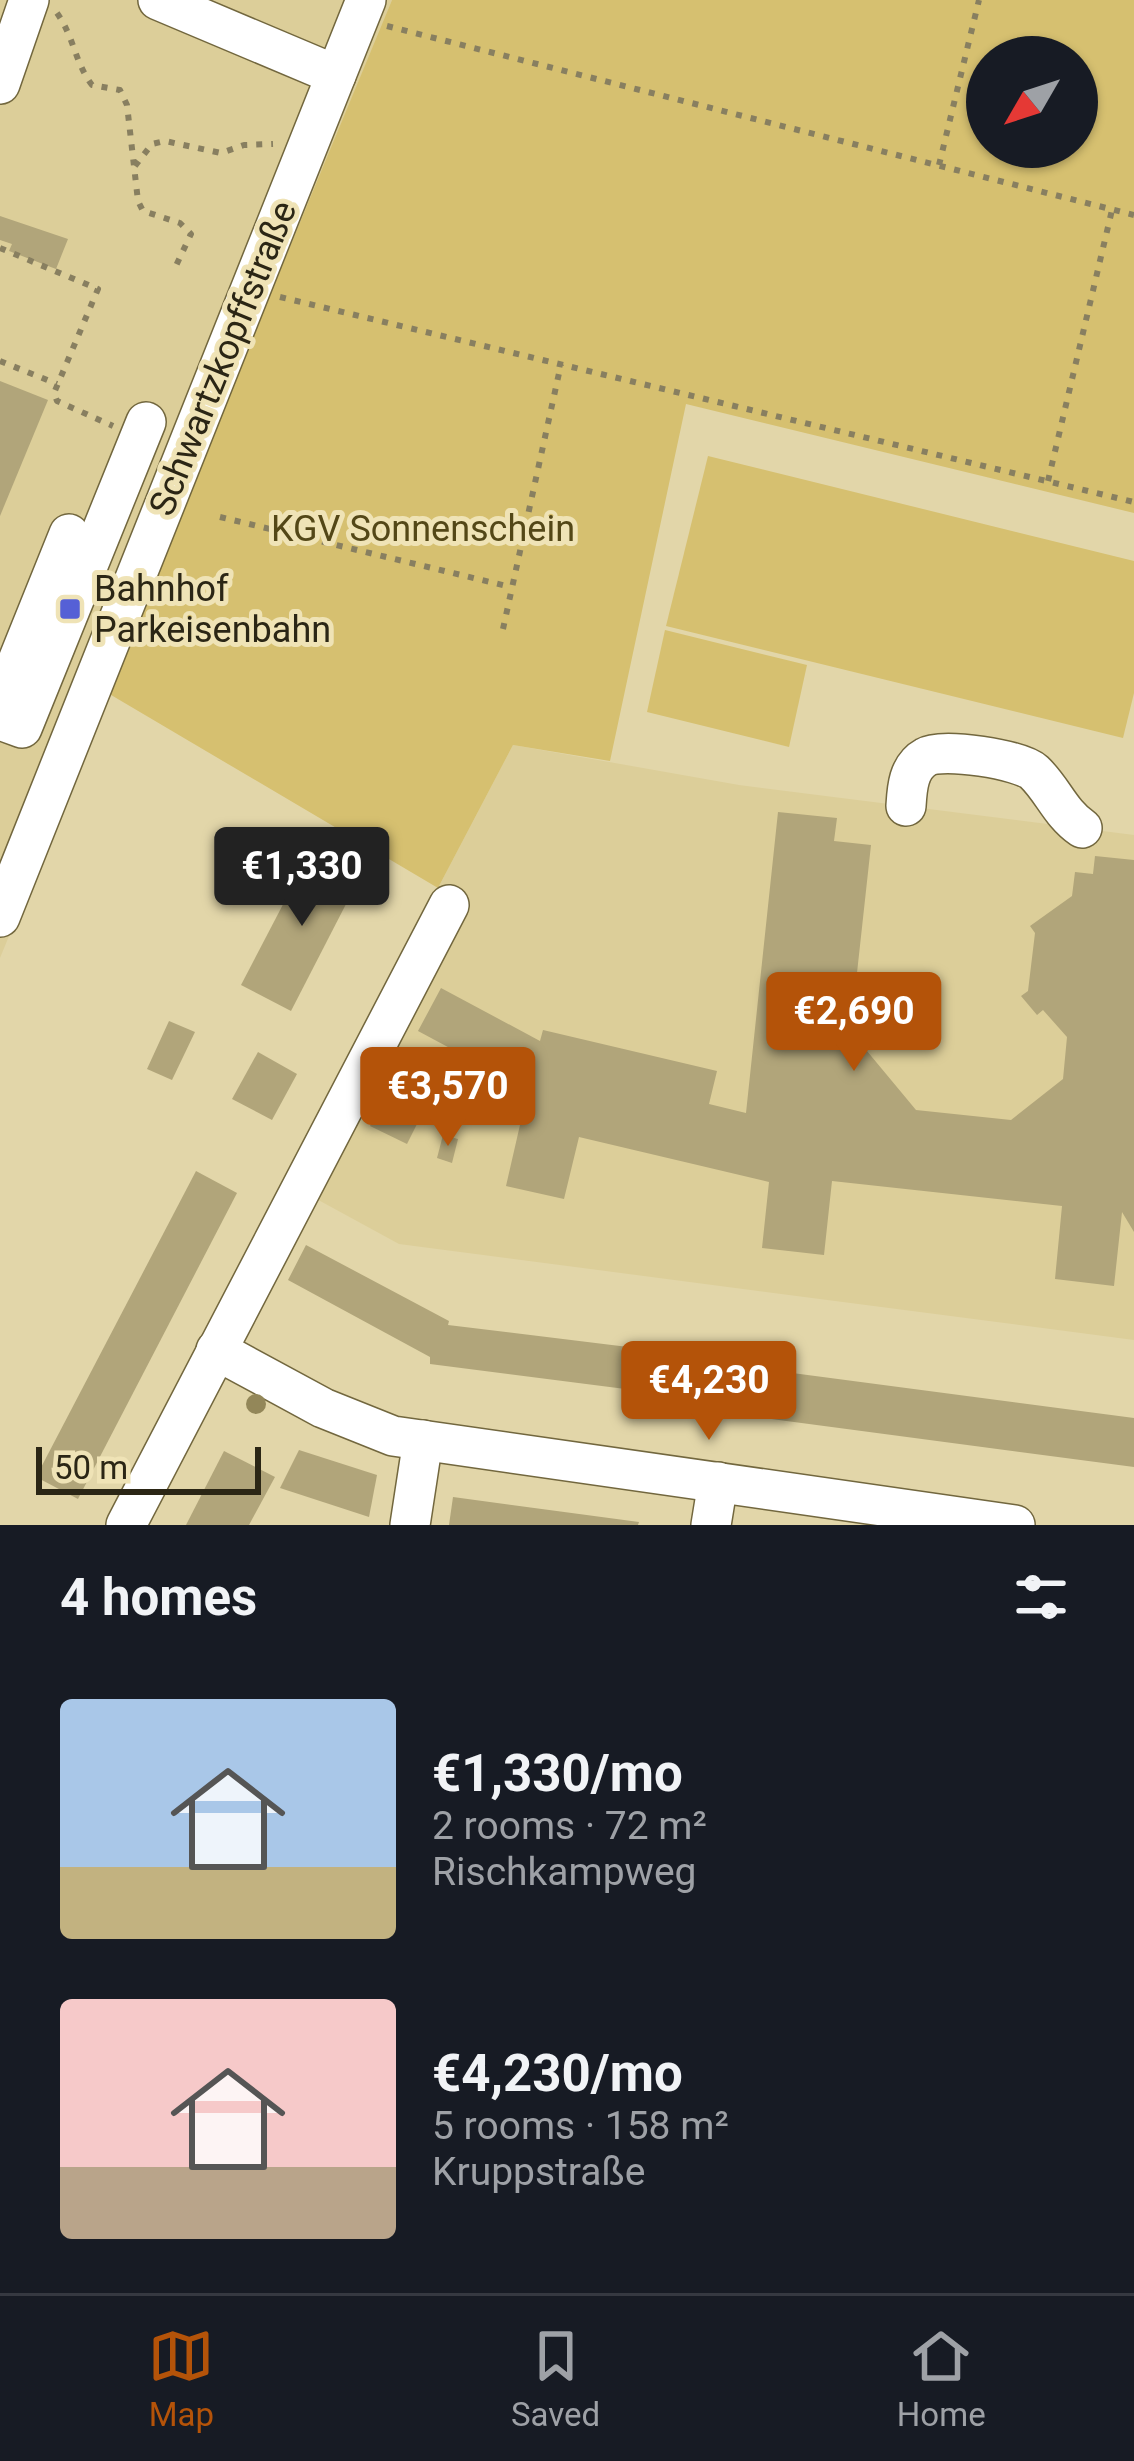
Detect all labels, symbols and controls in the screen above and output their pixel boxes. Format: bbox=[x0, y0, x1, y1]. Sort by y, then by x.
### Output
north arrow bbox=[966, 36, 1098, 168]
map controls bbox=[966, 36, 1098, 168]
street label: Schwartzkopffstraße bbox=[141, 195, 305, 522]
park label: KGV Sonnenschein bbox=[271, 508, 575, 550]
place label: Bahnhof Parkeisenbahn bbox=[94, 568, 331, 651]
marker: Bahnhof Parkeisenbahn bbox=[57, 596, 83, 622]
pin: €1,330 bbox=[204, 827, 400, 929]
text: €1,330 bbox=[241, 843, 363, 889]
pin: €2,690 bbox=[756, 972, 952, 1074]
text: €2,690 bbox=[793, 988, 915, 1034]
pin: €3,570 bbox=[350, 1047, 546, 1149]
text: €3,570 bbox=[387, 1063, 509, 1109]
pin: €4,230 bbox=[611, 1341, 807, 1443]
text: €4,230 bbox=[648, 1357, 770, 1403]
scale bar bbox=[36, 1441, 261, 1494]
text: 50 m bbox=[54, 1448, 128, 1487]
icon: filters bbox=[1008, 1564, 1074, 1630]
text: 4 homes bbox=[60, 1568, 257, 1627]
text: €1,330/mo bbox=[432, 1744, 683, 1803]
icon: home bbox=[156, 1747, 300, 1891]
text: 2 rooms · 72 m² bbox=[432, 1803, 707, 1849]
text: Rischkampweg bbox=[432, 1849, 697, 1895]
text: €4,230/mo bbox=[432, 2044, 683, 2103]
icon: home bbox=[156, 2047, 300, 2191]
text: 5 rooms · 158 m² bbox=[432, 2103, 729, 2149]
text: Kruppstraße bbox=[432, 2149, 645, 2195]
tab: Map bbox=[148, 2323, 214, 2434]
tab: Saved bbox=[511, 2323, 600, 2434]
tab: Home bbox=[897, 2323, 986, 2434]

